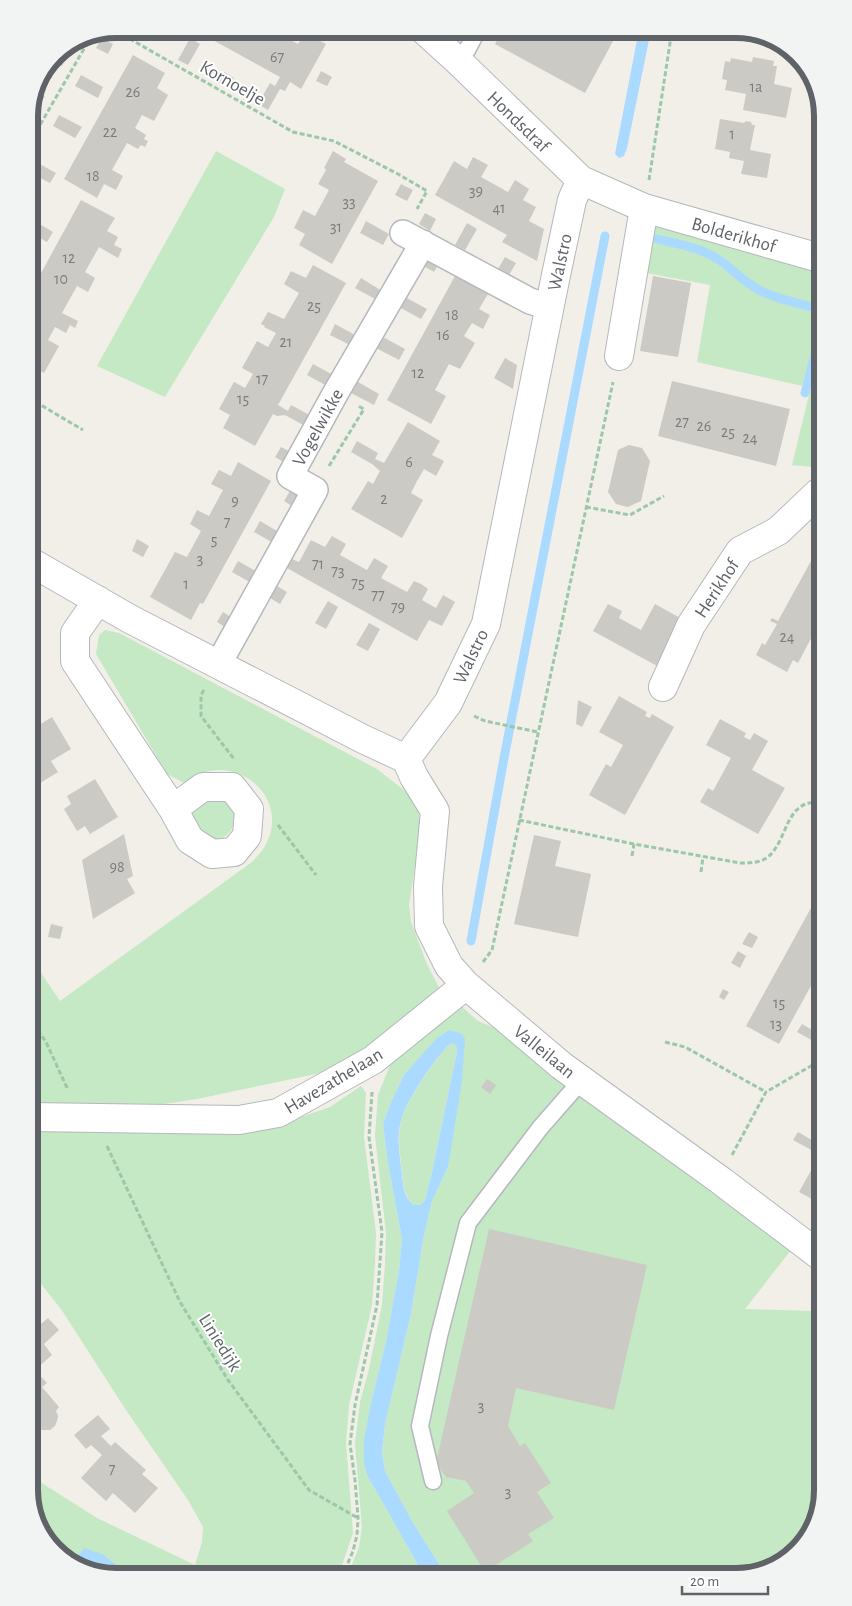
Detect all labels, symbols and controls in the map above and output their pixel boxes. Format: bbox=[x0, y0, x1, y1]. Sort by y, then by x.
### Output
house number: 67 bbox=[270, 49, 284, 65]
street label: Kornoelje bbox=[196, 57, 268, 109]
house number: 1a bbox=[750, 79, 762, 95]
house number: 26 bbox=[126, 84, 140, 100]
street label: Hondsdraf bbox=[483, 88, 554, 157]
house number: 22 bbox=[103, 124, 117, 140]
house number: 1 bbox=[729, 126, 735, 142]
house number: 18 bbox=[86, 168, 100, 184]
house number: 39 bbox=[469, 183, 483, 199]
house number: 33 bbox=[342, 194, 356, 210]
house number: 41 bbox=[492, 200, 506, 216]
street label: Bolderikhof bbox=[689, 214, 779, 257]
house number: 31 bbox=[330, 219, 342, 235]
street label: Walstro bbox=[545, 232, 576, 293]
house number: 12 bbox=[63, 250, 75, 266]
house number: 10 bbox=[54, 271, 68, 287]
house number: 25 bbox=[307, 298, 321, 314]
house number: 18 bbox=[445, 307, 459, 323]
house number: 16 bbox=[436, 327, 450, 343]
house number: 21 bbox=[280, 334, 292, 350]
house number: 12 bbox=[412, 365, 424, 381]
house number: 17 bbox=[256, 371, 268, 387]
street label: Vogelwikke bbox=[289, 386, 347, 470]
house number: 15 bbox=[237, 391, 249, 407]
house number: 27 bbox=[675, 414, 689, 430]
house number: 26 bbox=[697, 418, 711, 434]
house number: 25 bbox=[721, 424, 735, 440]
house number: 24 bbox=[743, 430, 758, 446]
house number: 6 bbox=[405, 454, 413, 470]
house number: 2 bbox=[380, 491, 388, 507]
house number: 9 bbox=[231, 493, 239, 509]
house number: 7 bbox=[224, 514, 231, 530]
house number: 5 bbox=[211, 532, 217, 548]
house number: 3 bbox=[197, 551, 203, 567]
street label: Herikhof bbox=[691, 555, 744, 621]
house number: 71 bbox=[312, 556, 324, 572]
house number: 73 bbox=[331, 563, 345, 579]
house number: 75 bbox=[351, 575, 365, 591]
house number: 1 bbox=[183, 576, 189, 592]
house number: 77 bbox=[371, 587, 385, 603]
house number: 79 bbox=[391, 599, 405, 615]
street label: Walstro bbox=[451, 626, 492, 687]
house number: 24 bbox=[780, 629, 795, 645]
house number: 98 bbox=[109, 859, 125, 875]
house number: 15 bbox=[773, 995, 785, 1011]
house number: 13 bbox=[770, 1016, 782, 1032]
street label: Valleilaan bbox=[510, 1022, 578, 1083]
street label: Havezathelaan bbox=[281, 1045, 386, 1118]
street label: Liniedijk bbox=[195, 1311, 245, 1375]
house number: 3 bbox=[478, 1398, 484, 1414]
house number: 7 bbox=[109, 1461, 116, 1477]
house number: 3 bbox=[505, 1484, 511, 1500]
scale bar bbox=[682, 1564, 768, 1596]
text: 20 m bbox=[690, 1574, 719, 1589]

